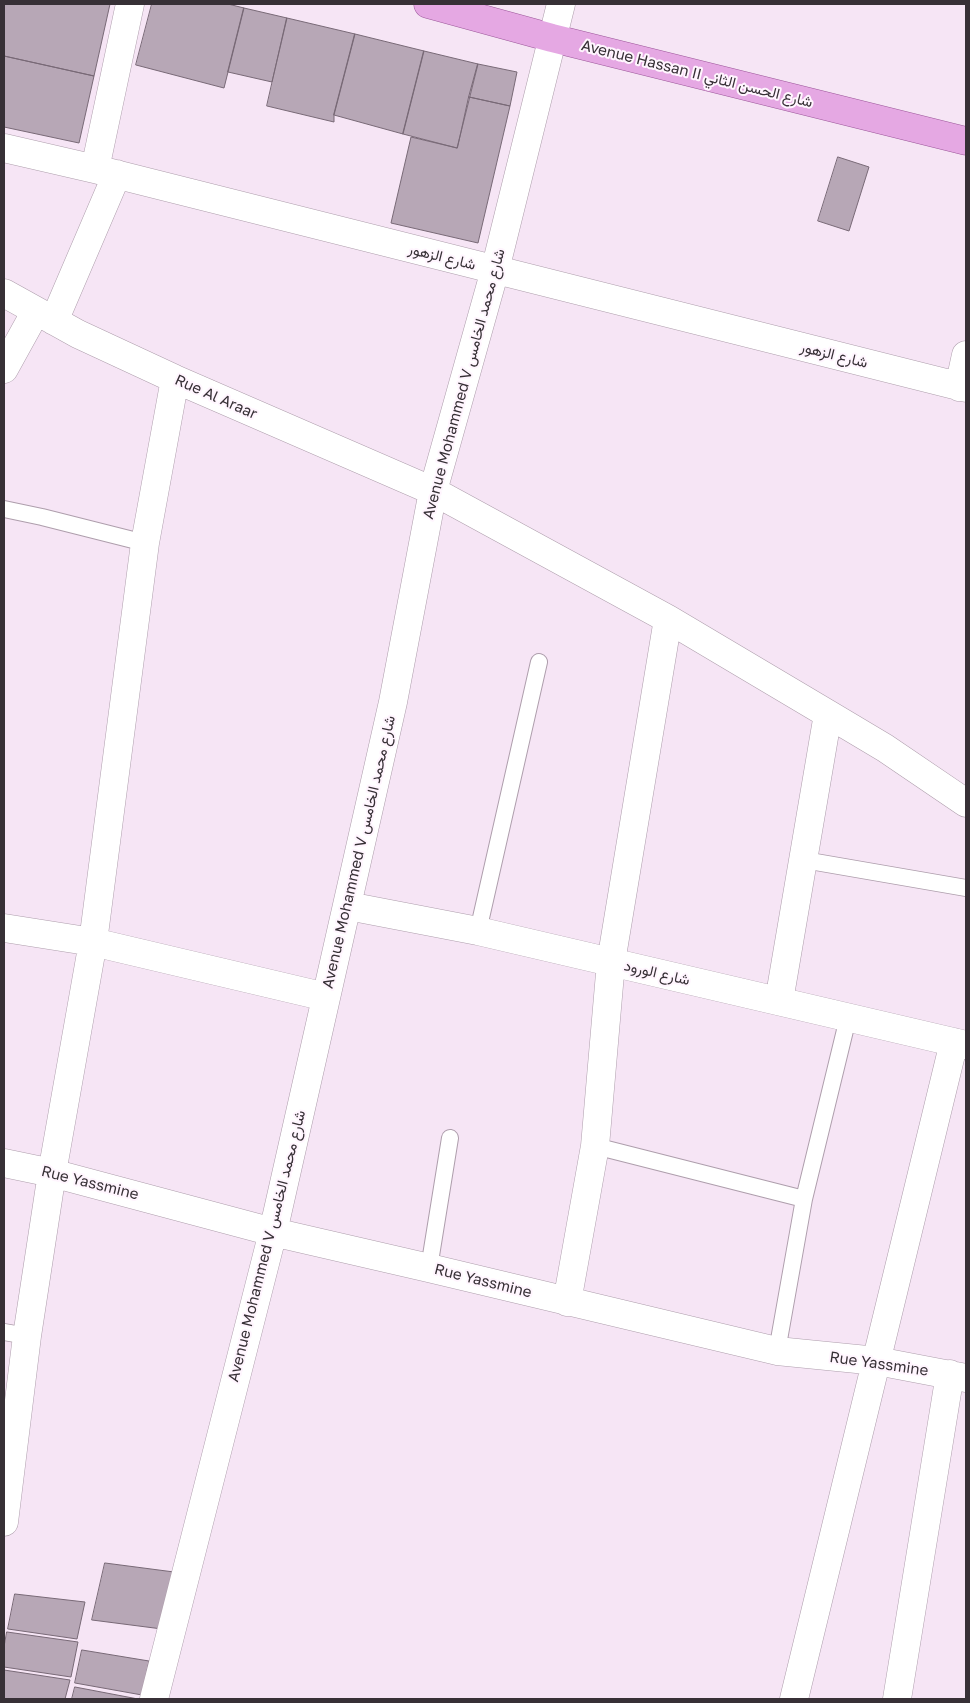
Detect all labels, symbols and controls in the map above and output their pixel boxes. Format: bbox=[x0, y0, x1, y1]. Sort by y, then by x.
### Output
street label: Avenue Hassan II شارع الحسن الثاني bbox=[579, 37, 815, 111]
street label: شارع الزهور bbox=[407, 240, 477, 274]
street label: Avenue Mohammed V شارع محمد الخامس bbox=[419, 247, 509, 521]
street label: شارع الزهور bbox=[799, 338, 869, 372]
street label: Rue Al Araar bbox=[172, 371, 260, 423]
street label: Avenue Mohammed V شارع محمد الخامس bbox=[319, 714, 399, 990]
street label: شارع الورود bbox=[622, 957, 692, 989]
street label: Avenue Mohammed V شارع محمد الخامس bbox=[224, 1108, 310, 1384]
street label: Rue Yassmine bbox=[40, 1162, 140, 1204]
street label: Rue Yassmine bbox=[433, 1260, 533, 1302]
street label: Rue Yassmine bbox=[829, 1348, 929, 1380]

